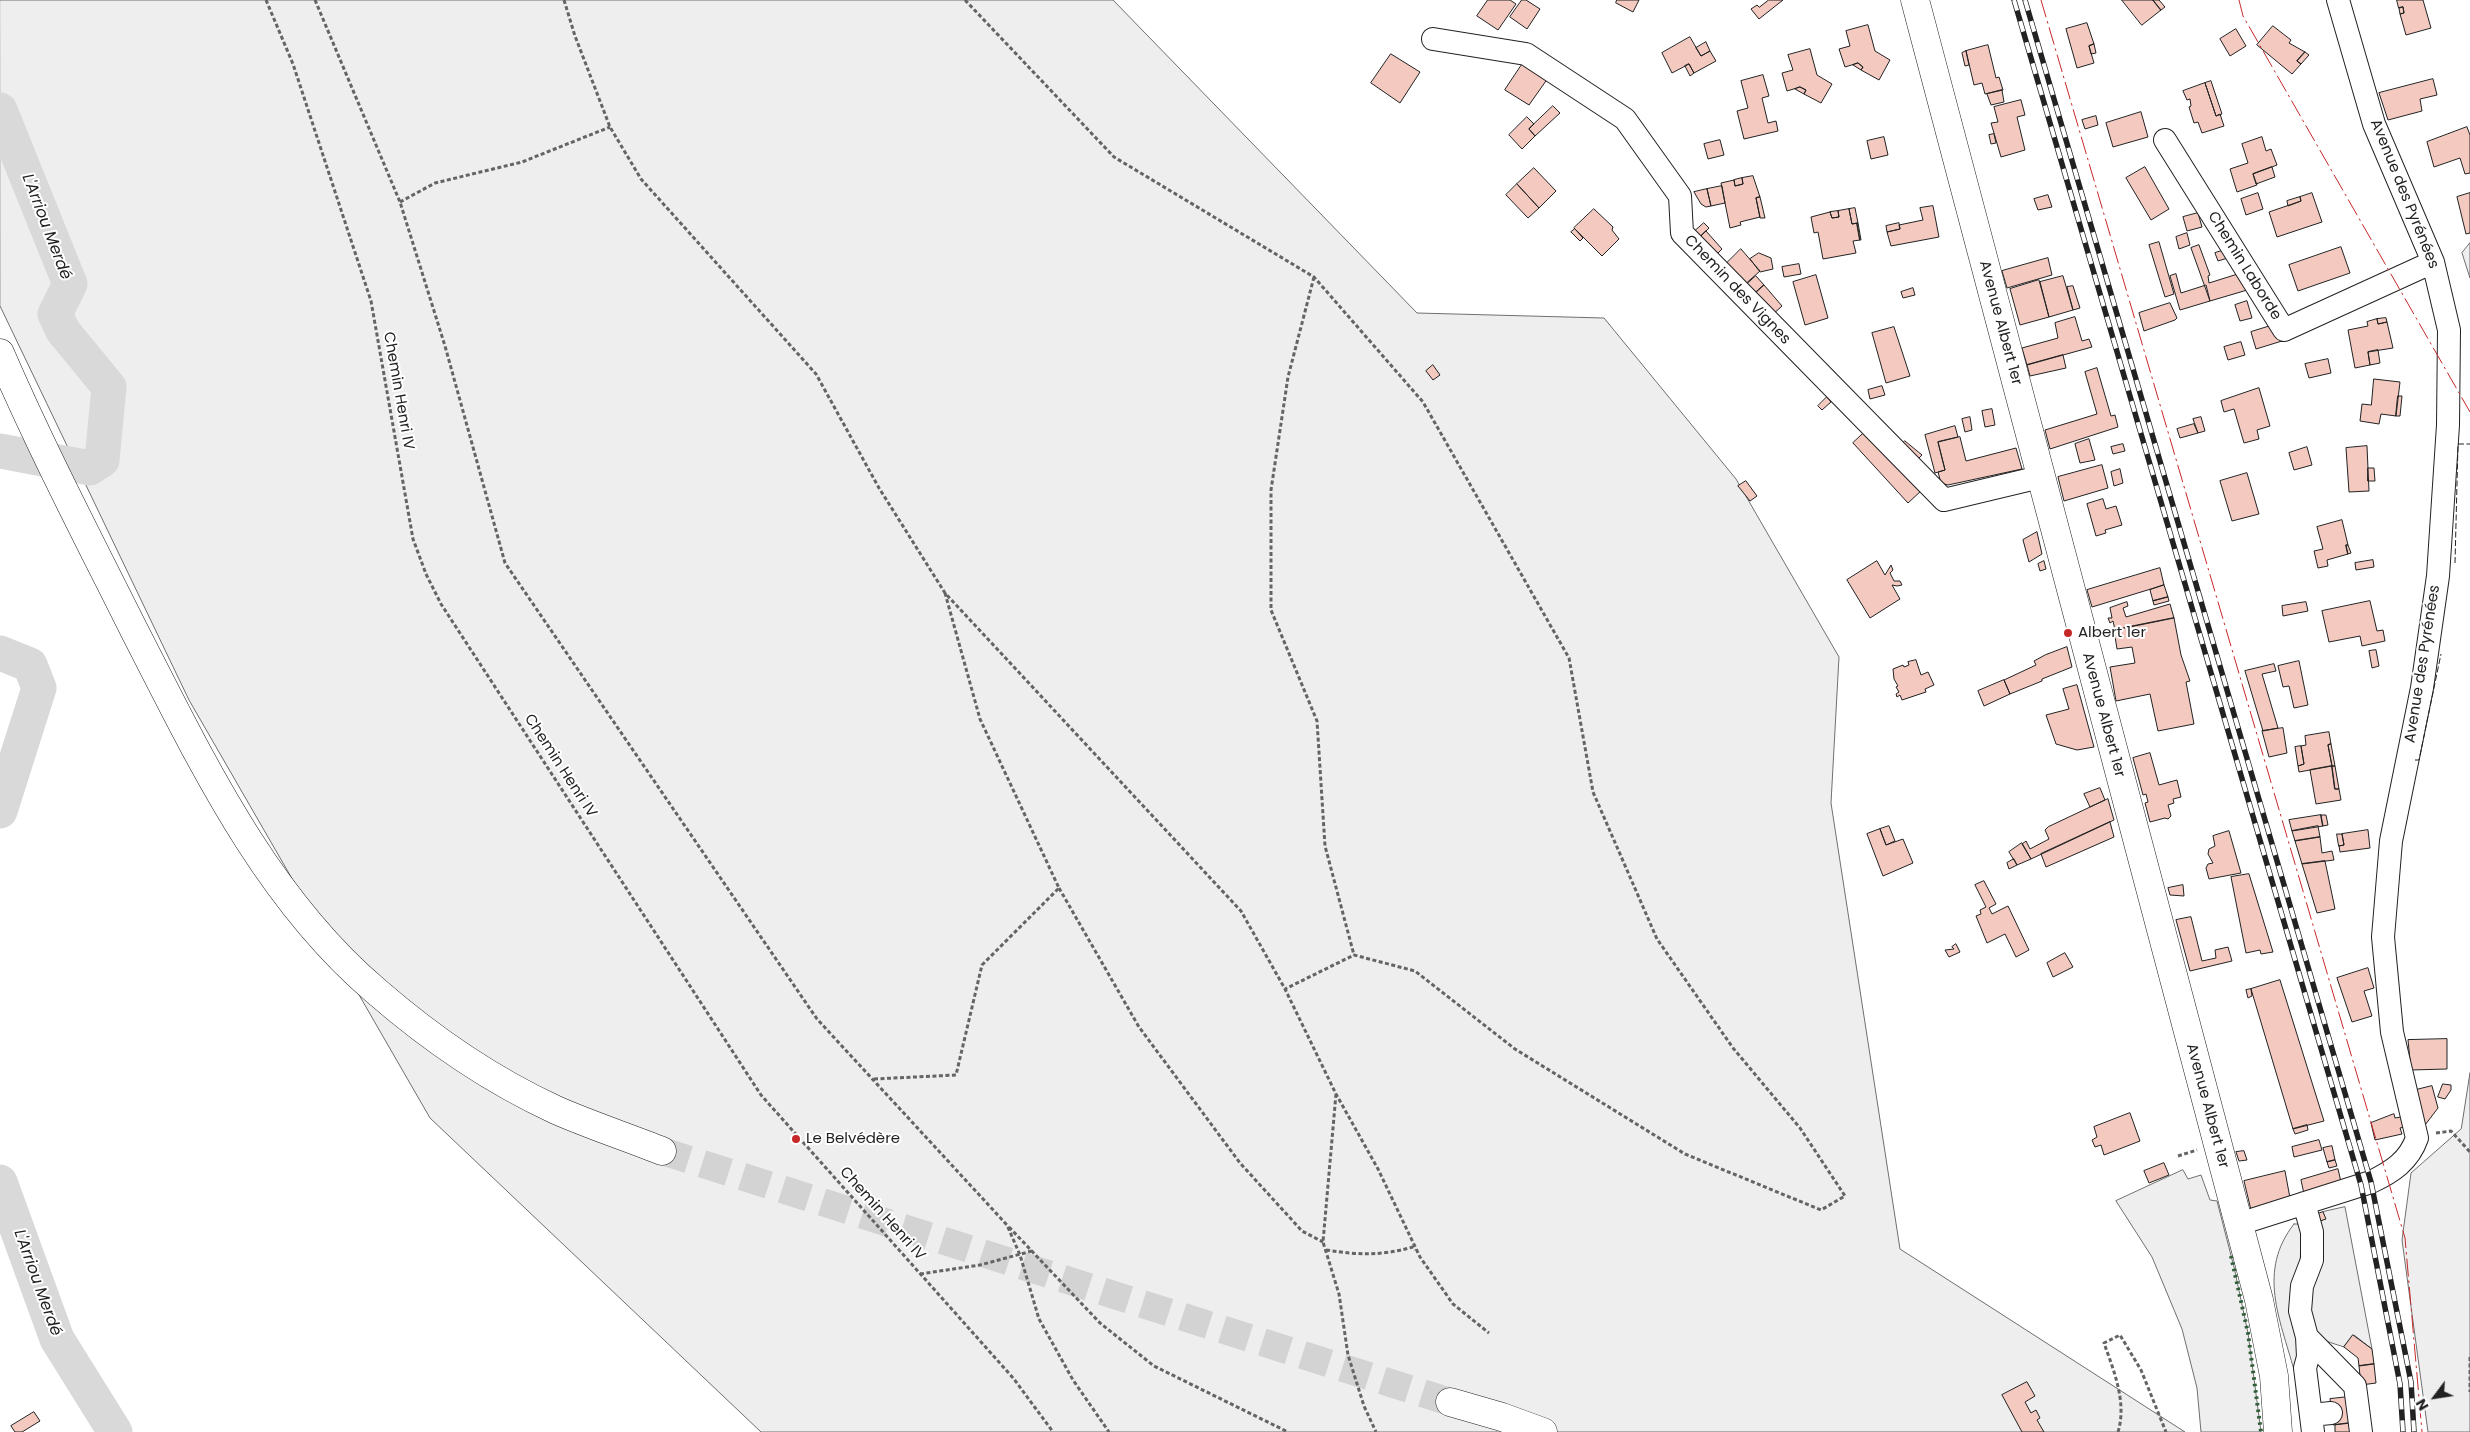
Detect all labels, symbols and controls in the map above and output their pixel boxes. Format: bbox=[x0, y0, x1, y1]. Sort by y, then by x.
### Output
street label: Avenue des Pyrénées bbox=[2366, 117, 2442, 271]
water label: L'Arriou Merdé bbox=[17, 171, 75, 283]
street label: Chemin Laborde bbox=[2203, 208, 2285, 324]
street label: Chemin des Vignes bbox=[1680, 232, 1794, 348]
street label: Avenue Albert 1er bbox=[1975, 259, 2025, 387]
street label: Chemin Henri IV bbox=[379, 331, 417, 451]
street label: Avenue des Pyrénées bbox=[2402, 584, 2444, 744]
place label: Albert 1er bbox=[2078, 624, 2146, 642]
marker: Albert 1er bbox=[2062, 627, 2074, 639]
street label: Avenue Albert 1er bbox=[2078, 651, 2128, 779]
street label: Chemin Henri IV bbox=[520, 711, 600, 821]
street label: Avenue Albert 1er bbox=[2182, 1042, 2232, 1170]
place label: Le Belvédère bbox=[806, 1130, 900, 1148]
marker: Le Belvédère bbox=[790, 1133, 802, 1145]
street label: Chemin Henri IV bbox=[835, 1164, 929, 1264]
water label: L'Arriou Merdé bbox=[9, 1227, 65, 1339]
north arrow bbox=[2410, 1372, 2460, 1422]
text: N bbox=[2411, 1395, 2433, 1414]

